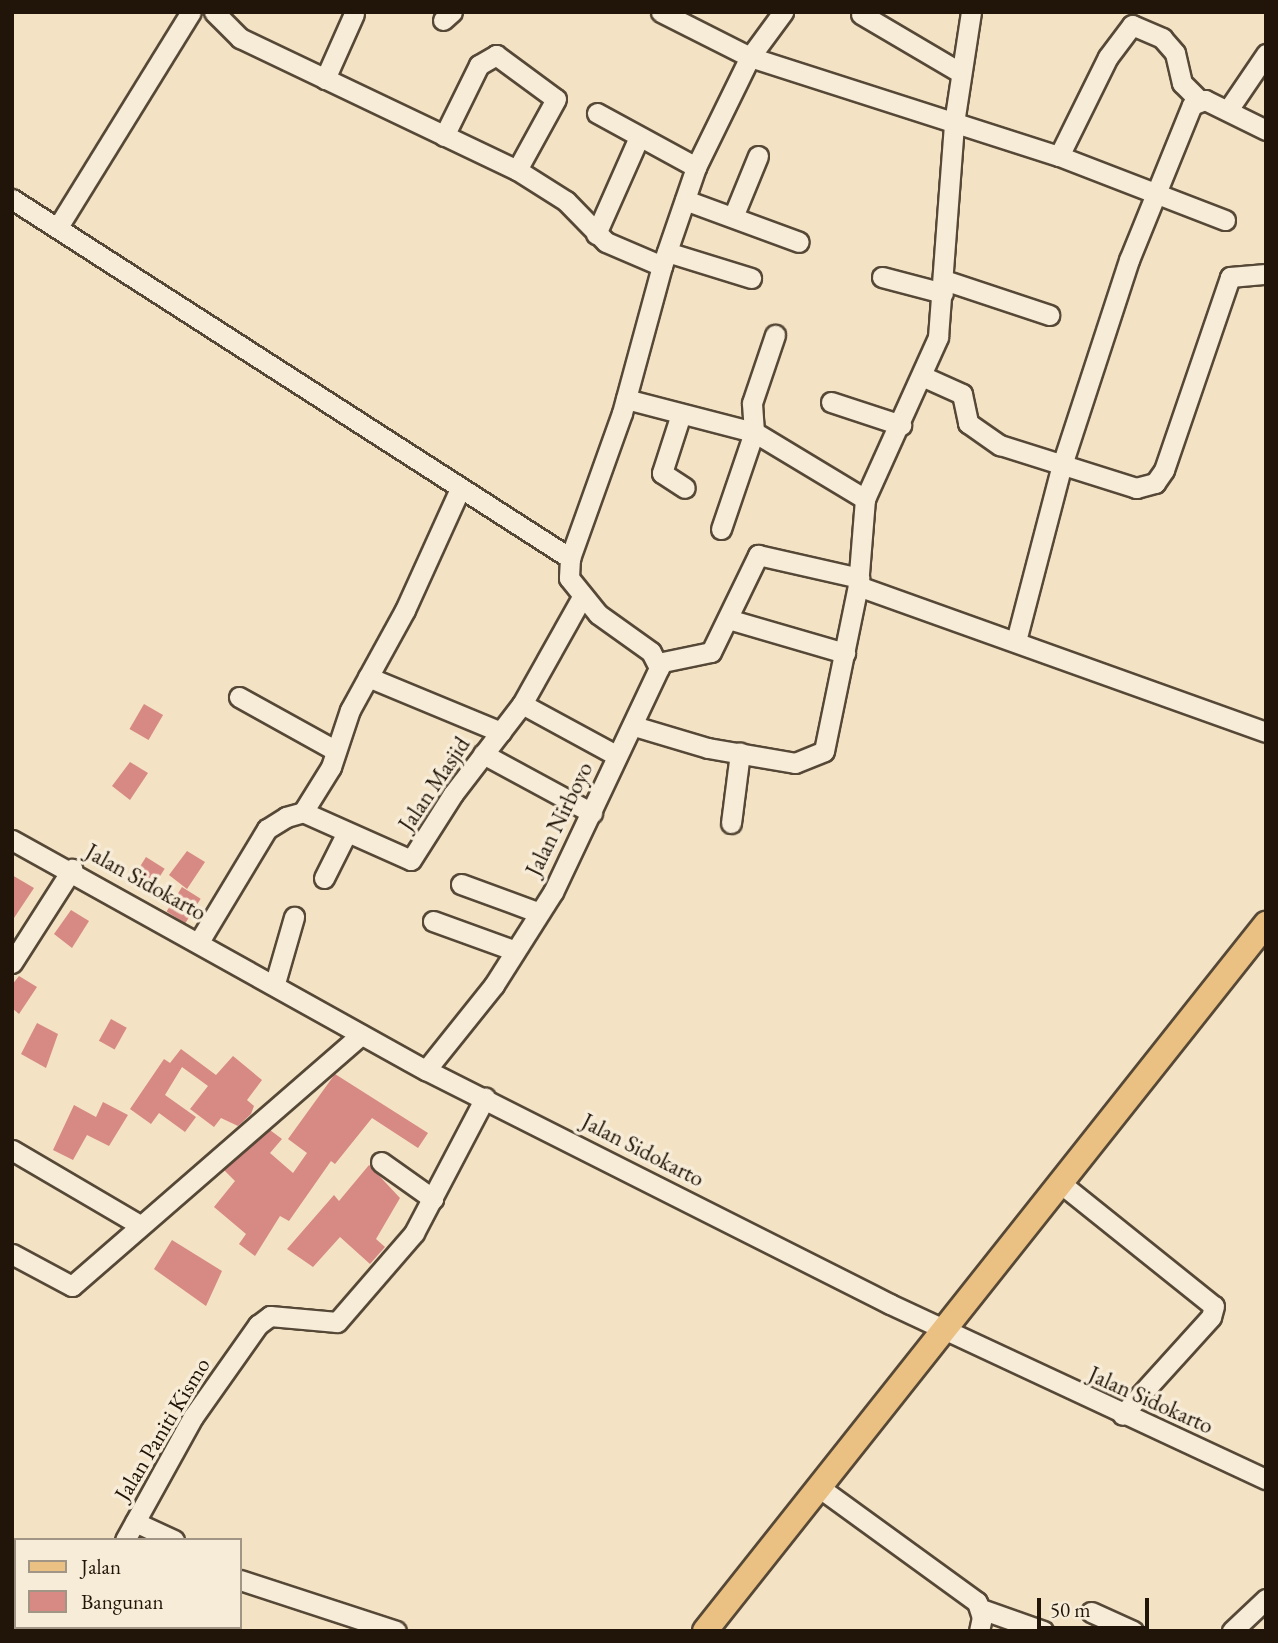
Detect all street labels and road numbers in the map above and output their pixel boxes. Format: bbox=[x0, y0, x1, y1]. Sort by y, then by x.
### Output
street label: Jalan Masjid bbox=[392, 732, 476, 836]
street label: Jalan Nirboyo bbox=[520, 757, 598, 881]
street label: Jalan Sidokarto bbox=[81, 838, 211, 926]
street label: Jalan Sidokarto bbox=[577, 1107, 709, 1193]
street label: Jalan Paniti Kismo bbox=[108, 1352, 216, 1506]
street label: Jalan Sidokarto bbox=[1084, 1360, 1218, 1440]

